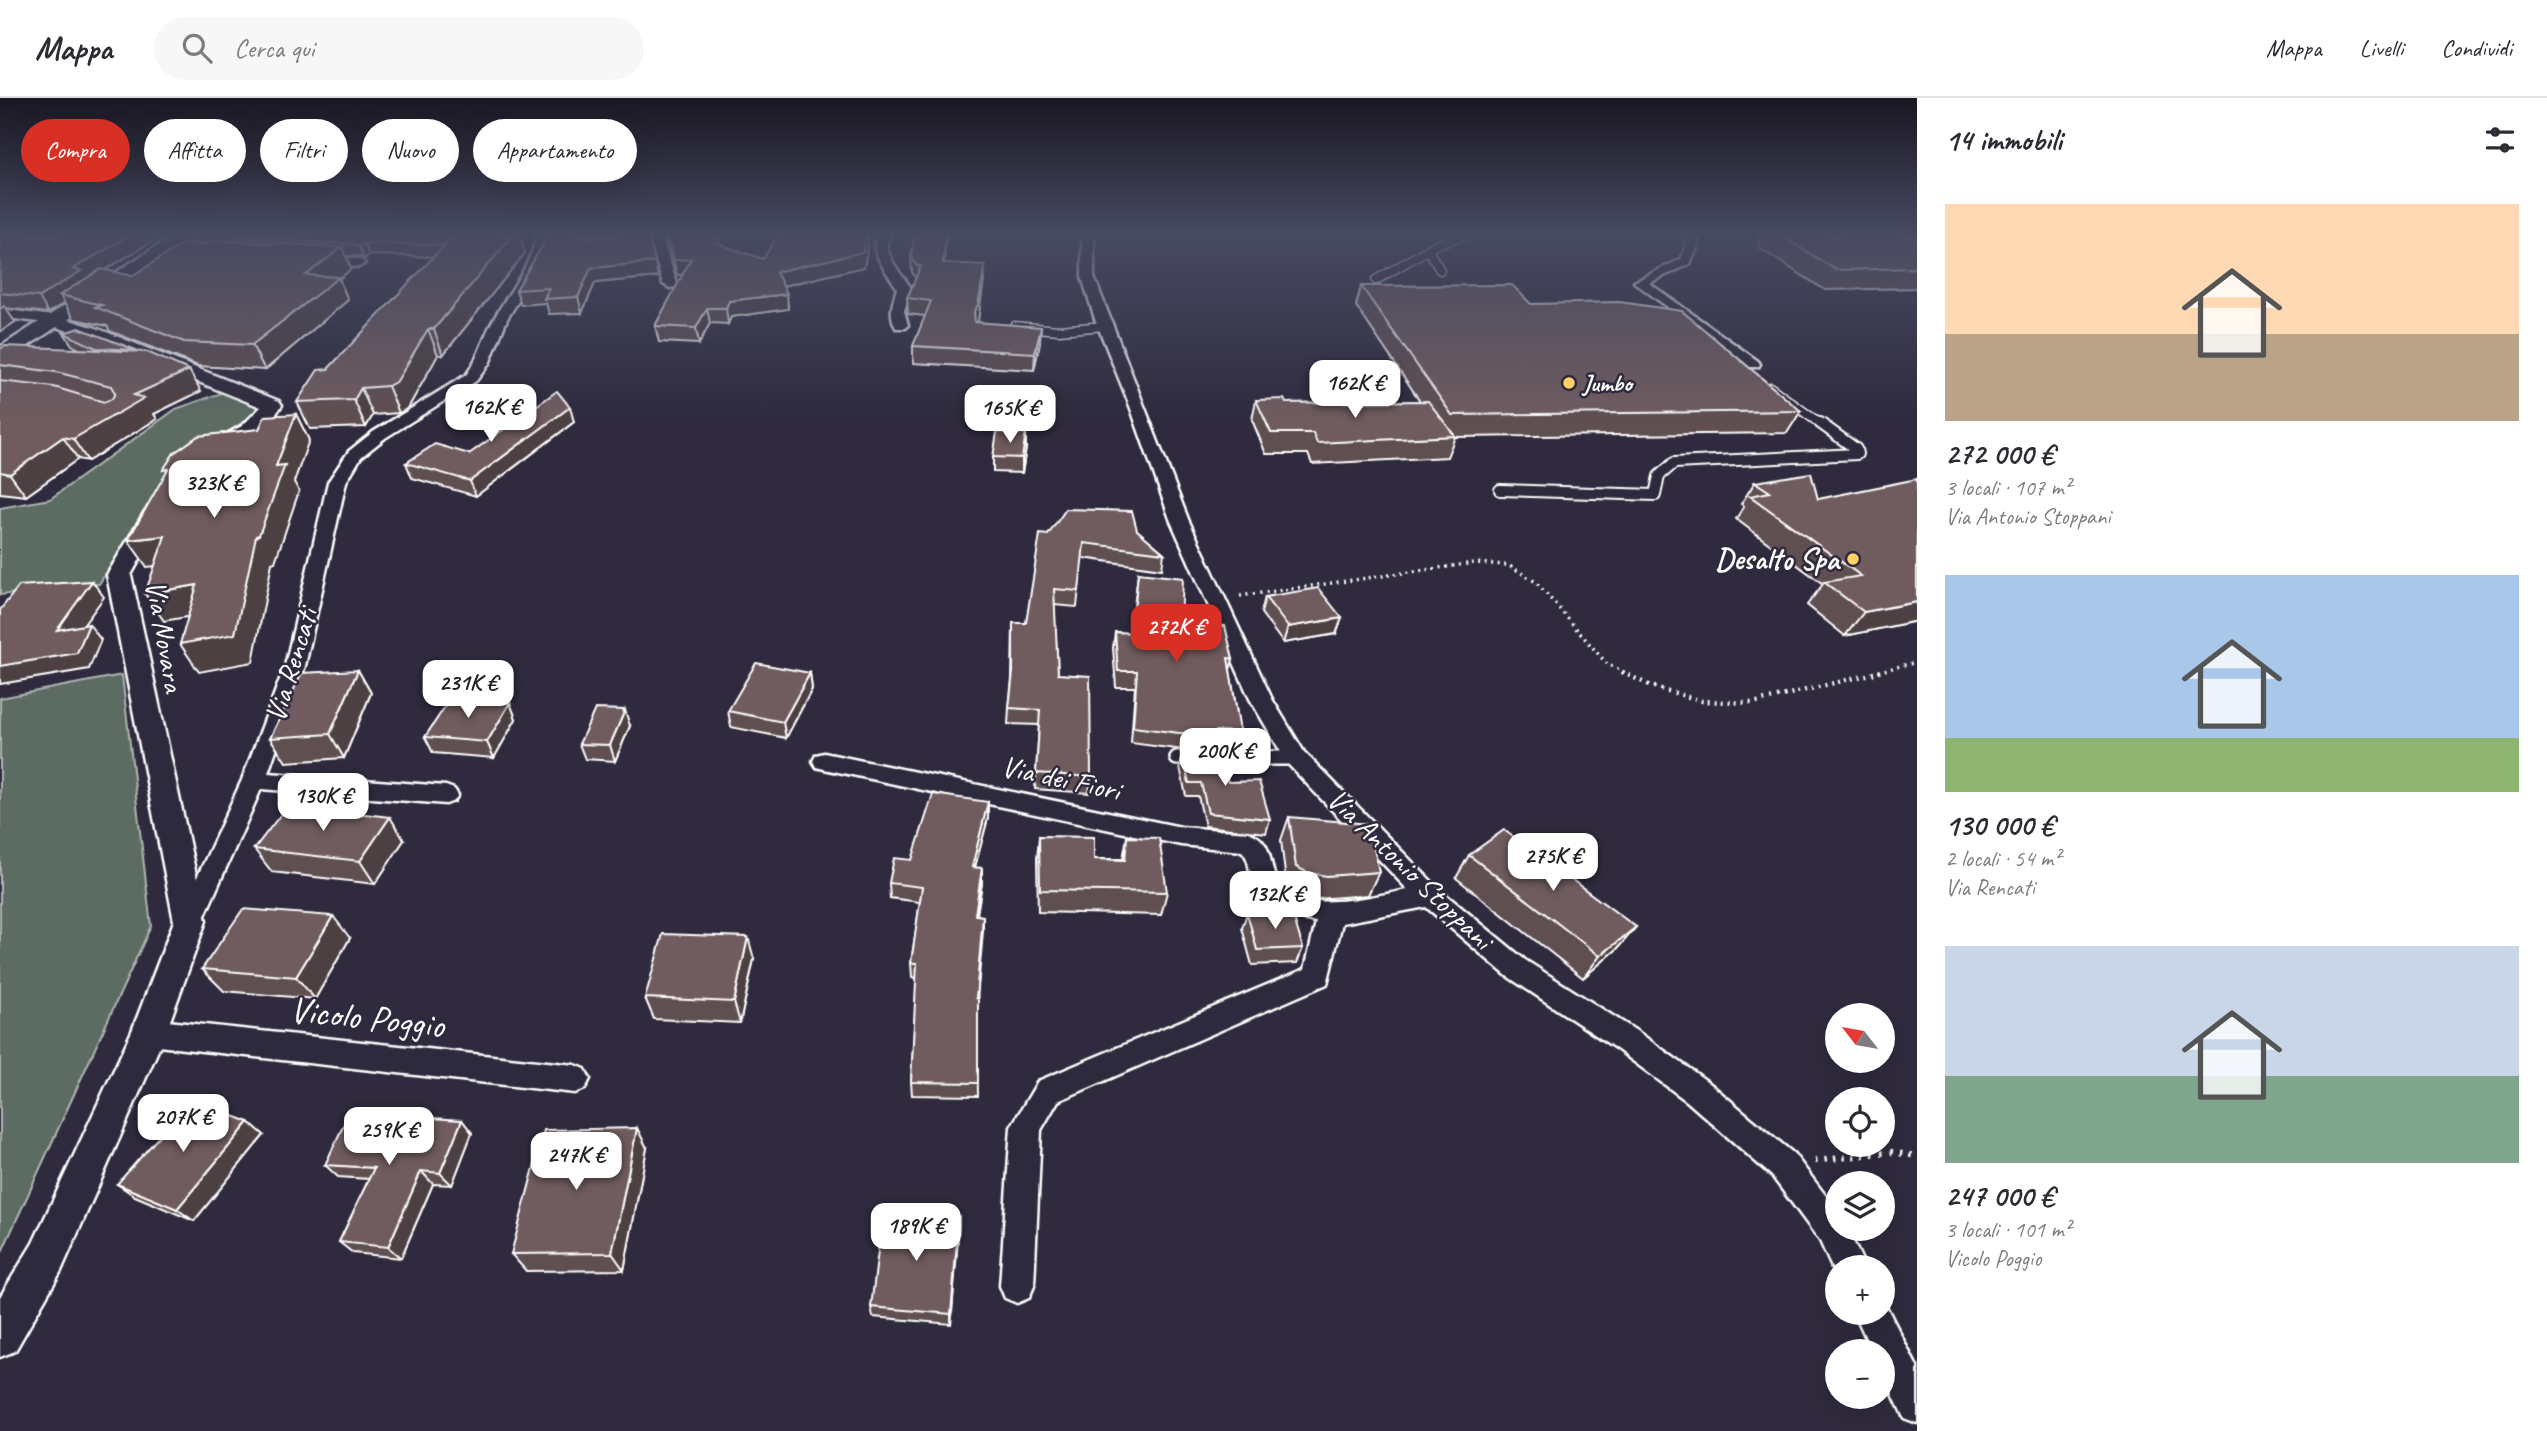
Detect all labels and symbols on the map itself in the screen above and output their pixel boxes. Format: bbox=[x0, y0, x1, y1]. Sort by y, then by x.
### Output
pin: 162K € bbox=[1298, 360, 1412, 420]
place label: Jumbo bbox=[1581, 368, 1634, 398]
marker: Jumbo bbox=[1561, 375, 1577, 391]
pin: 162K € bbox=[434, 384, 548, 444]
pin: 165K € bbox=[953, 386, 1067, 445]
pin: 323K € bbox=[157, 460, 271, 520]
place label: Desalto Spa bbox=[1715, 540, 1842, 578]
marker: Desalto Spa bbox=[1845, 551, 1861, 567]
street label: Via Novara bbox=[136, 577, 194, 697]
street label: Via Rencati bbox=[256, 600, 327, 726]
pin: 272K € bbox=[1119, 604, 1233, 664]
pin: 231K € bbox=[411, 660, 525, 720]
pin: 200K € bbox=[1168, 728, 1282, 788]
street label: Via dei Fiori bbox=[998, 747, 1127, 810]
pin: 130K € bbox=[266, 774, 380, 833]
street label: Via Antonio Stoppani bbox=[1319, 780, 1503, 960]
pin: 275K € bbox=[1496, 834, 1610, 893]
pin: 132K € bbox=[1218, 872, 1332, 931]
street label: Vicolo Poggio bbox=[288, 986, 448, 1049]
north arrow bbox=[1825, 1003, 1895, 1073]
pin: 207K € bbox=[126, 1094, 240, 1154]
pin: 259K € bbox=[332, 1108, 446, 1167]
pin: 247K € bbox=[519, 1132, 633, 1192]
pin: 189K € bbox=[859, 1204, 973, 1263]

